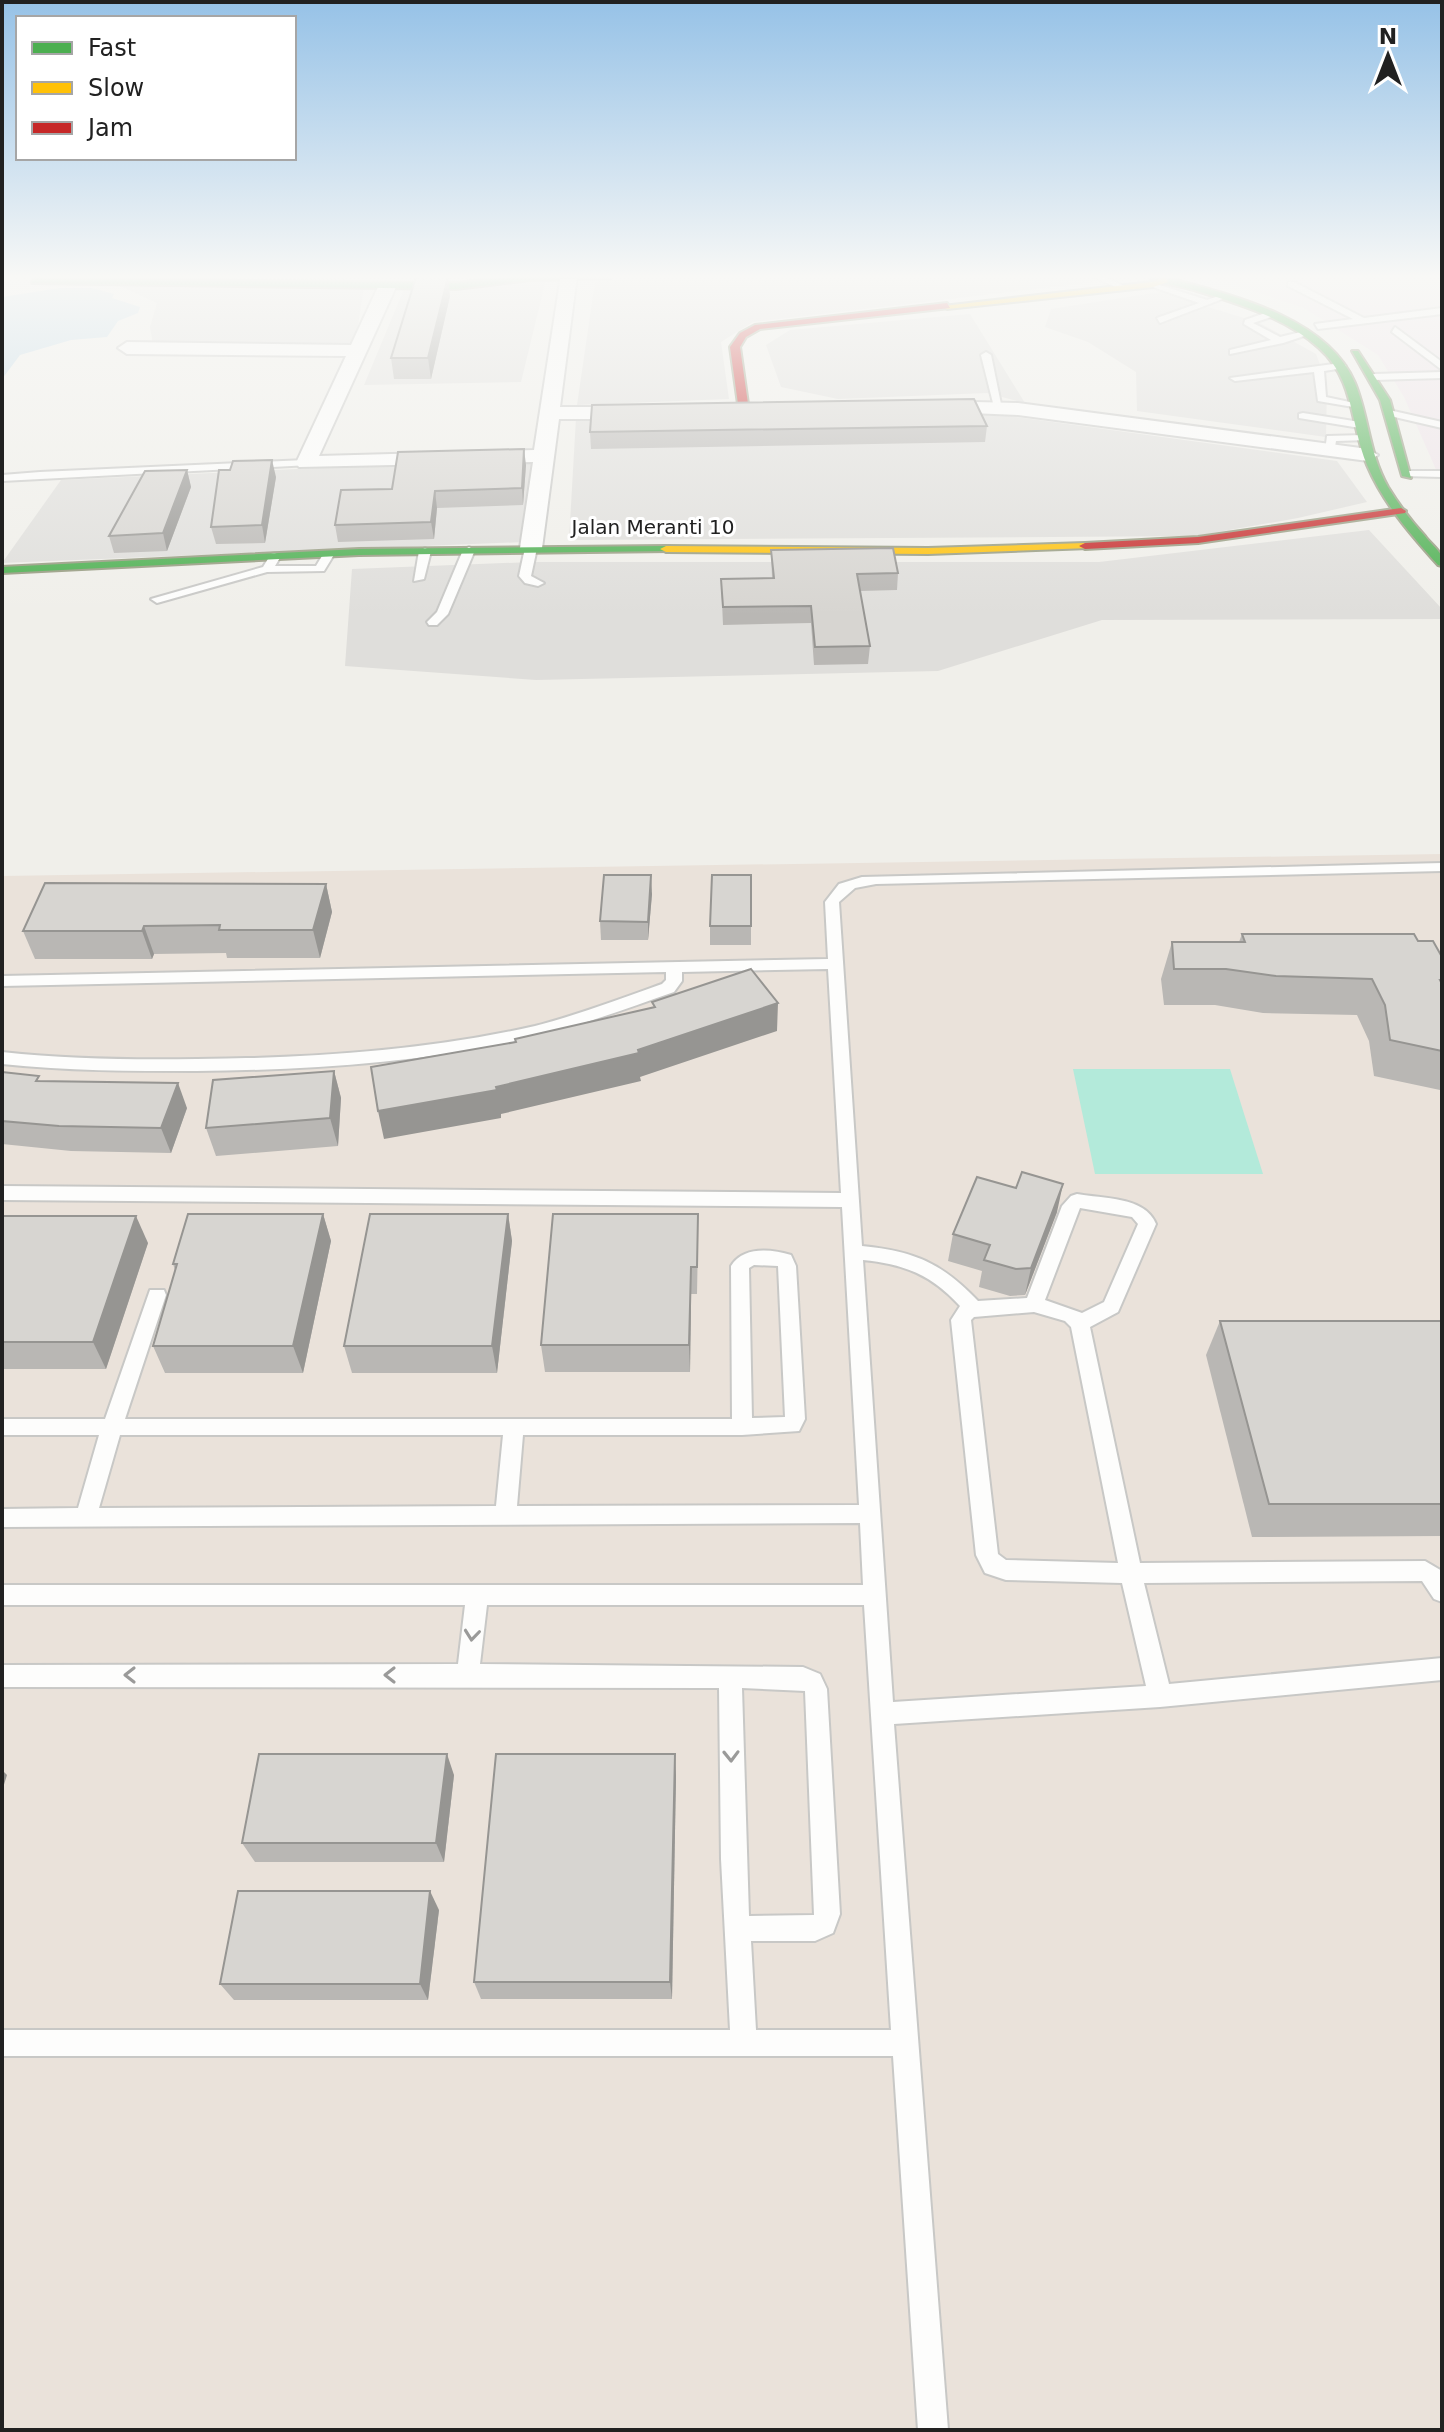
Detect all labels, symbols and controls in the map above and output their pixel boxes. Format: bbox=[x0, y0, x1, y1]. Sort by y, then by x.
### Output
legend bbox=[16, 16, 296, 160]
north arrow bbox=[1348, 16, 1428, 96]
text: N bbox=[1379, 24, 1397, 49]
text: Fast bbox=[88, 34, 136, 62]
text: Slow bbox=[88, 74, 144, 102]
text: Jam bbox=[86, 114, 133, 142]
street label: Jalan Meranti 10 bbox=[570, 515, 734, 539]
one-way arrow bbox=[464, 1629, 481, 1642]
one-way arrow bbox=[123, 1666, 136, 1684]
one-way arrow bbox=[383, 1666, 396, 1684]
one-way arrow bbox=[723, 1750, 740, 1763]

